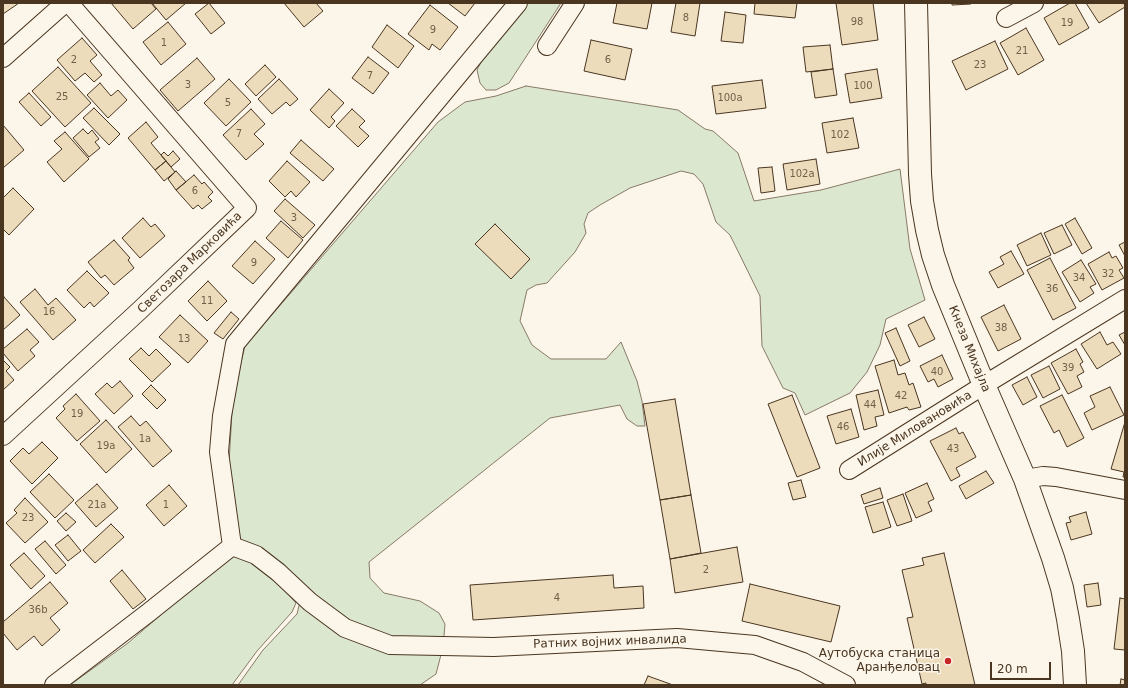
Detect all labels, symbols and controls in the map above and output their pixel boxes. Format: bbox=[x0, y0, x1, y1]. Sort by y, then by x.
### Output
house number: 8 bbox=[683, 12, 689, 24]
house number: 98 bbox=[851, 16, 863, 28]
house number: 19 bbox=[1061, 17, 1073, 29]
house number: 9 bbox=[430, 24, 436, 36]
house number: 1 bbox=[161, 37, 167, 49]
house number: 21 bbox=[1016, 45, 1028, 57]
house number: 2 bbox=[71, 54, 77, 66]
house number: 6 bbox=[605, 54, 611, 66]
house number: 23 bbox=[974, 59, 986, 71]
house number: 7 bbox=[367, 70, 373, 82]
house number: 3 bbox=[185, 79, 191, 91]
house number: 100 bbox=[853, 80, 873, 92]
house number: 25 bbox=[56, 91, 68, 103]
house number: 100a bbox=[717, 92, 743, 104]
house number: 5 bbox=[225, 97, 231, 109]
house number: 7 bbox=[236, 128, 242, 140]
house number: 102 bbox=[830, 129, 850, 141]
house number: 102a bbox=[789, 168, 815, 180]
house number: 6 bbox=[192, 185, 198, 197]
street label: Светозара Марковића bbox=[135, 209, 245, 317]
house number: 3 bbox=[291, 212, 297, 224]
house number: 9 bbox=[251, 257, 257, 269]
house number: 32 bbox=[1102, 268, 1114, 280]
house number: 34 bbox=[1073, 272, 1085, 284]
house number: 36 bbox=[1046, 283, 1058, 295]
house number: 11 bbox=[201, 295, 213, 307]
street label: Кнеза Михајла bbox=[945, 304, 993, 394]
house number: 16 bbox=[43, 306, 55, 318]
house number: 38 bbox=[995, 322, 1007, 334]
house number: 13 bbox=[178, 333, 190, 345]
house number: 39 bbox=[1062, 362, 1074, 374]
house number: 40 bbox=[931, 366, 943, 378]
street label: Илије Миловановића bbox=[855, 388, 975, 470]
house number: 42 bbox=[895, 390, 907, 402]
house number: 44 bbox=[864, 399, 876, 411]
house number: 19 bbox=[71, 408, 83, 420]
house number: 46 bbox=[837, 421, 849, 433]
house number: 1a bbox=[139, 433, 151, 445]
house number: 19a bbox=[97, 440, 115, 452]
house number: 43 bbox=[947, 443, 959, 455]
house number: 21a bbox=[88, 499, 106, 511]
house number: 1 bbox=[163, 499, 169, 511]
house number: 23 bbox=[22, 512, 34, 524]
house number: 2 bbox=[703, 564, 709, 576]
house number: 4 bbox=[554, 592, 560, 604]
house number: 36b bbox=[28, 604, 48, 616]
street label: Ратних војних инвалида bbox=[533, 632, 687, 652]
place label: Аутобуска станица Аранђеловац bbox=[819, 647, 940, 675]
scale bar bbox=[992, 654, 1053, 680]
marker: Аутобуска станица Аранђеловац bbox=[943, 656, 953, 666]
text: 20 m bbox=[997, 662, 1028, 676]

